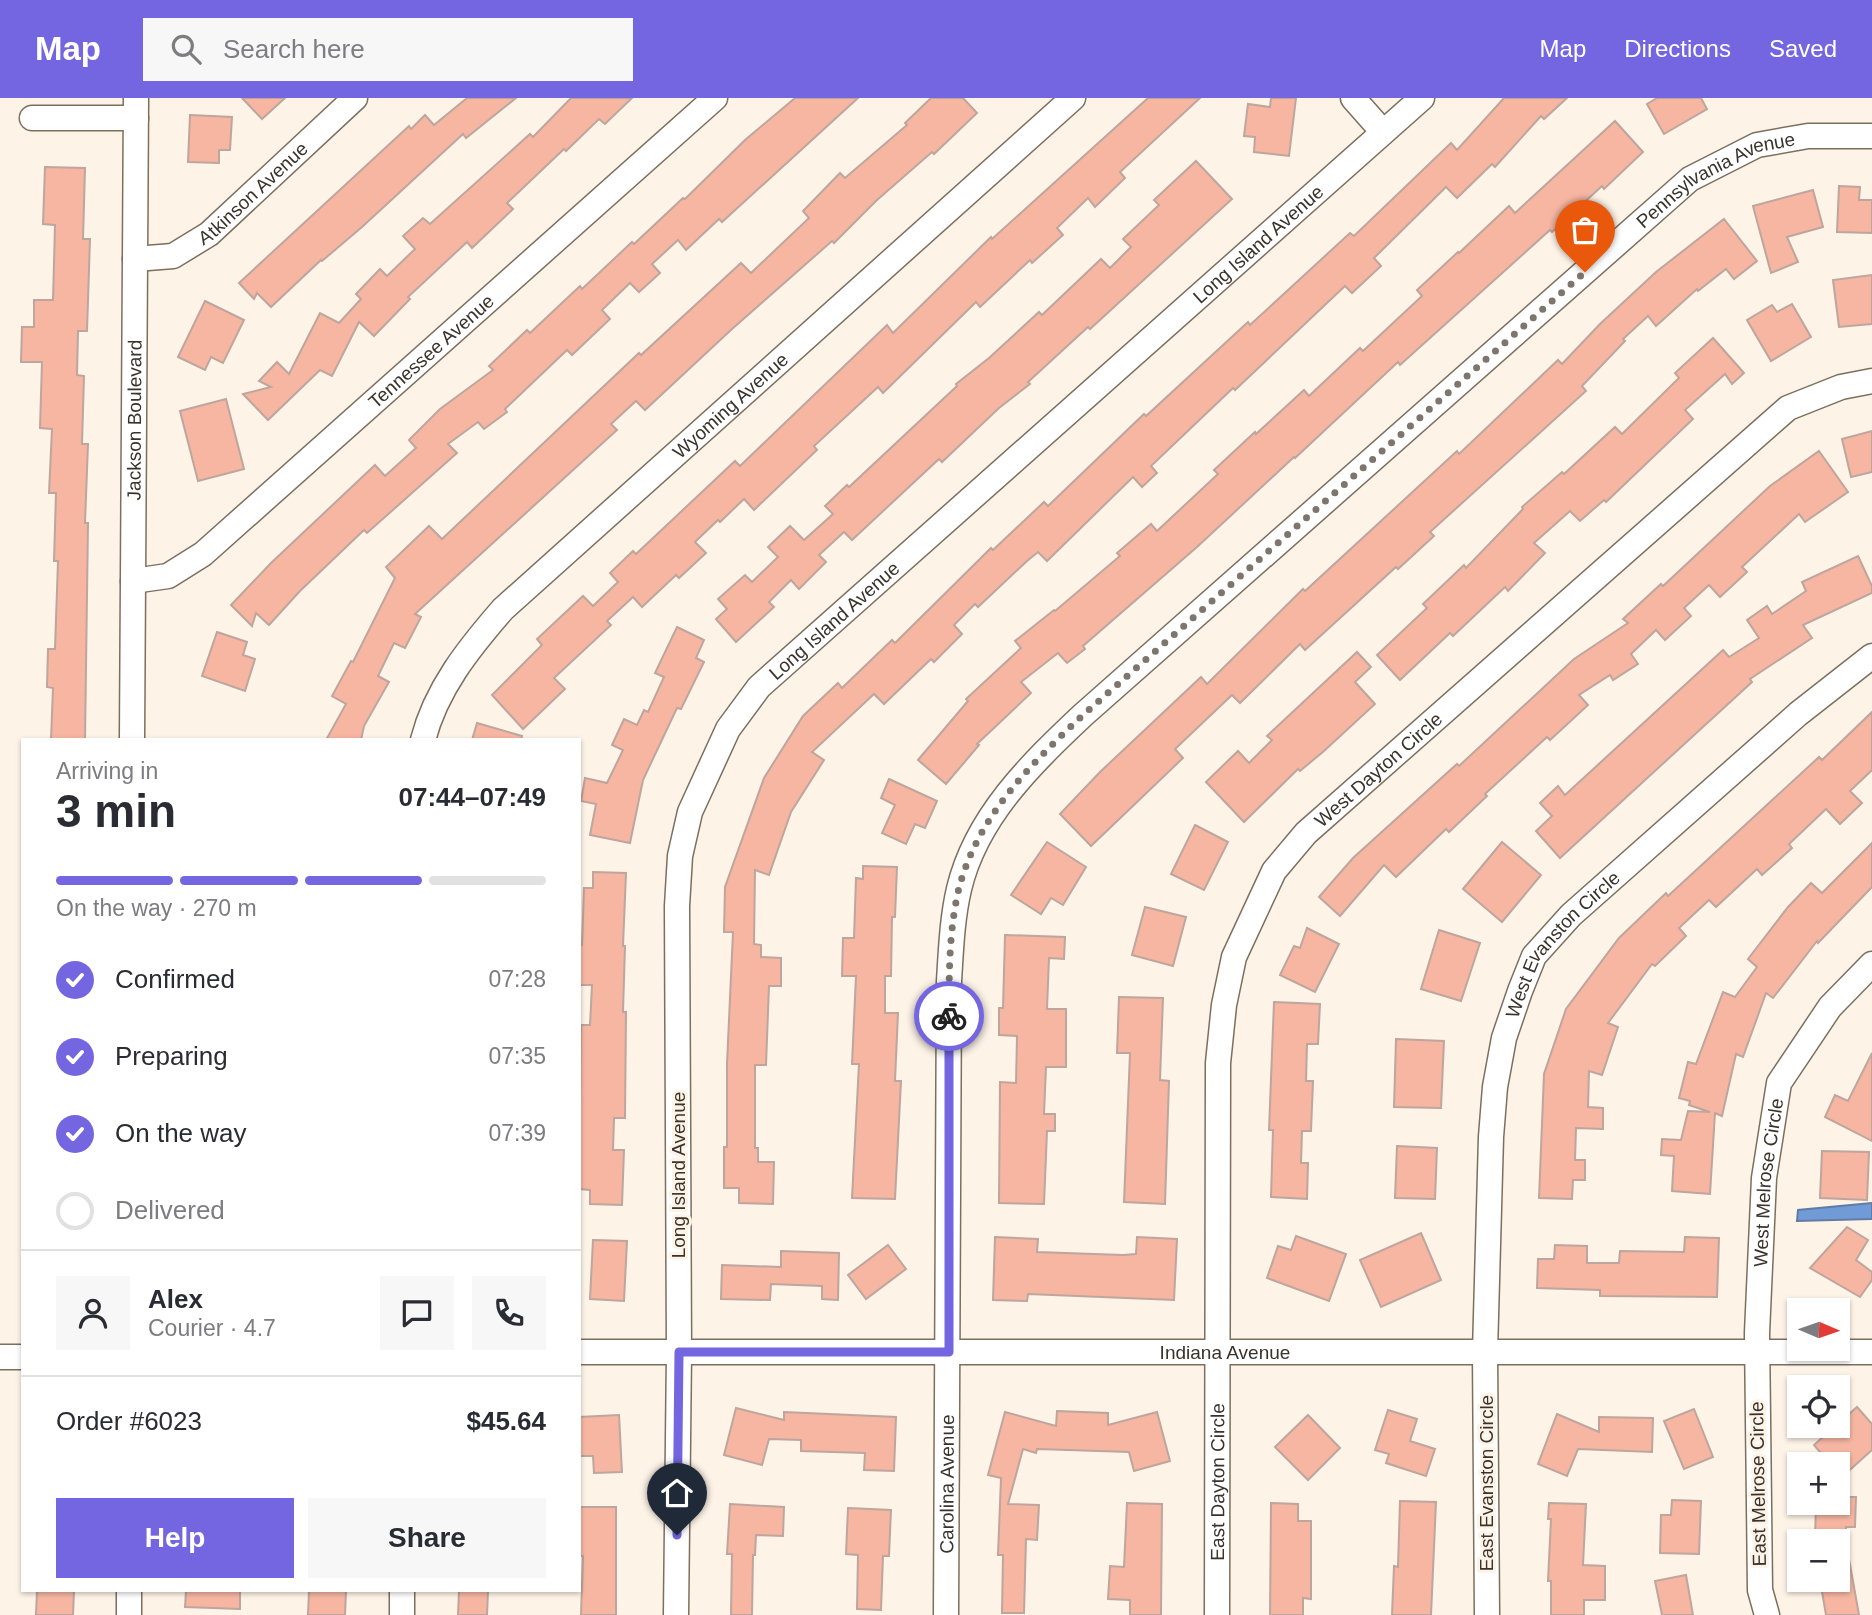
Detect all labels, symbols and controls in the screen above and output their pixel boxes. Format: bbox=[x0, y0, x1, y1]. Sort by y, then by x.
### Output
search box bbox=[143, 18, 633, 81]
text: Map bbox=[35, 30, 101, 67]
icon: search bbox=[167, 30, 205, 68]
text: Search here bbox=[223, 34, 365, 64]
text: Map bbox=[1540, 35, 1586, 62]
text: Directions bbox=[1624, 35, 1731, 62]
text: Saved bbox=[1769, 35, 1837, 62]
street label: Pennsylvania Avenue bbox=[1632, 128, 1797, 232]
street label: Atkinson Avenue bbox=[194, 137, 312, 249]
street label: Long Island Avenue bbox=[1189, 181, 1327, 307]
pin bbox=[1555, 200, 1615, 272]
icon: bag bbox=[1566, 211, 1604, 249]
street label: Tennessee Avenue bbox=[364, 290, 498, 412]
street label: Jackson Boulevard bbox=[123, 340, 145, 500]
street label: Wyoming Avenue bbox=[668, 348, 792, 462]
street label: Long Island Avenue bbox=[765, 557, 903, 684]
street label: West Dayton Circle bbox=[1310, 708, 1446, 831]
text: Arriving in bbox=[56, 758, 158, 784]
text: 07:44–07:49 bbox=[399, 782, 546, 812]
text: 3 min bbox=[56, 785, 176, 837]
street label: West Evanston Circle bbox=[1501, 867, 1624, 1020]
text: On the way · 270 m bbox=[56, 895, 257, 921]
icon: check bbox=[56, 961, 94, 999]
text: Confirmed bbox=[115, 964, 235, 994]
text: 07:28 bbox=[488, 966, 546, 992]
courier bbox=[914, 981, 984, 1051]
icon: bike bbox=[930, 997, 968, 1035]
icon: check bbox=[56, 1038, 94, 1076]
text: Preparing bbox=[115, 1041, 228, 1071]
text: 07:35 bbox=[488, 1043, 546, 1069]
street label: Long Island Avenue bbox=[668, 1092, 689, 1258]
street label: West Melrose Circle bbox=[1749, 1097, 1787, 1267]
icon: check bbox=[56, 1115, 94, 1153]
text: On the way bbox=[115, 1118, 247, 1148]
text: 07:39 bbox=[488, 1120, 546, 1146]
text: Delivered bbox=[115, 1195, 225, 1225]
button: person bbox=[56, 1276, 130, 1350]
button: chat bbox=[380, 1276, 454, 1350]
button: phone bbox=[472, 1276, 546, 1350]
text: Alex bbox=[148, 1284, 203, 1314]
north arrow bbox=[1787, 1298, 1850, 1362]
map controls bbox=[1787, 1298, 1850, 1592]
text: Courier · 4.7 bbox=[148, 1315, 276, 1341]
street label: Indiana Avenue bbox=[1160, 1342, 1290, 1363]
button: locate bbox=[1787, 1375, 1850, 1438]
street label: East Evanston Circle bbox=[1476, 1395, 1497, 1571]
street label: East Melrose Circle bbox=[1746, 1401, 1770, 1567]
street label: East Dayton Circle bbox=[1207, 1403, 1228, 1561]
text: Order #6023 bbox=[56, 1406, 202, 1436]
text: $45.64 bbox=[466, 1406, 546, 1436]
street label: Carolina Avenue bbox=[936, 1414, 957, 1554]
button: + bbox=[1787, 1452, 1850, 1515]
pin bbox=[647, 1463, 707, 1535]
icon: home bbox=[658, 1474, 696, 1512]
button: Help bbox=[56, 1498, 294, 1578]
button: Share bbox=[308, 1498, 546, 1578]
button: − bbox=[1787, 1529, 1850, 1592]

